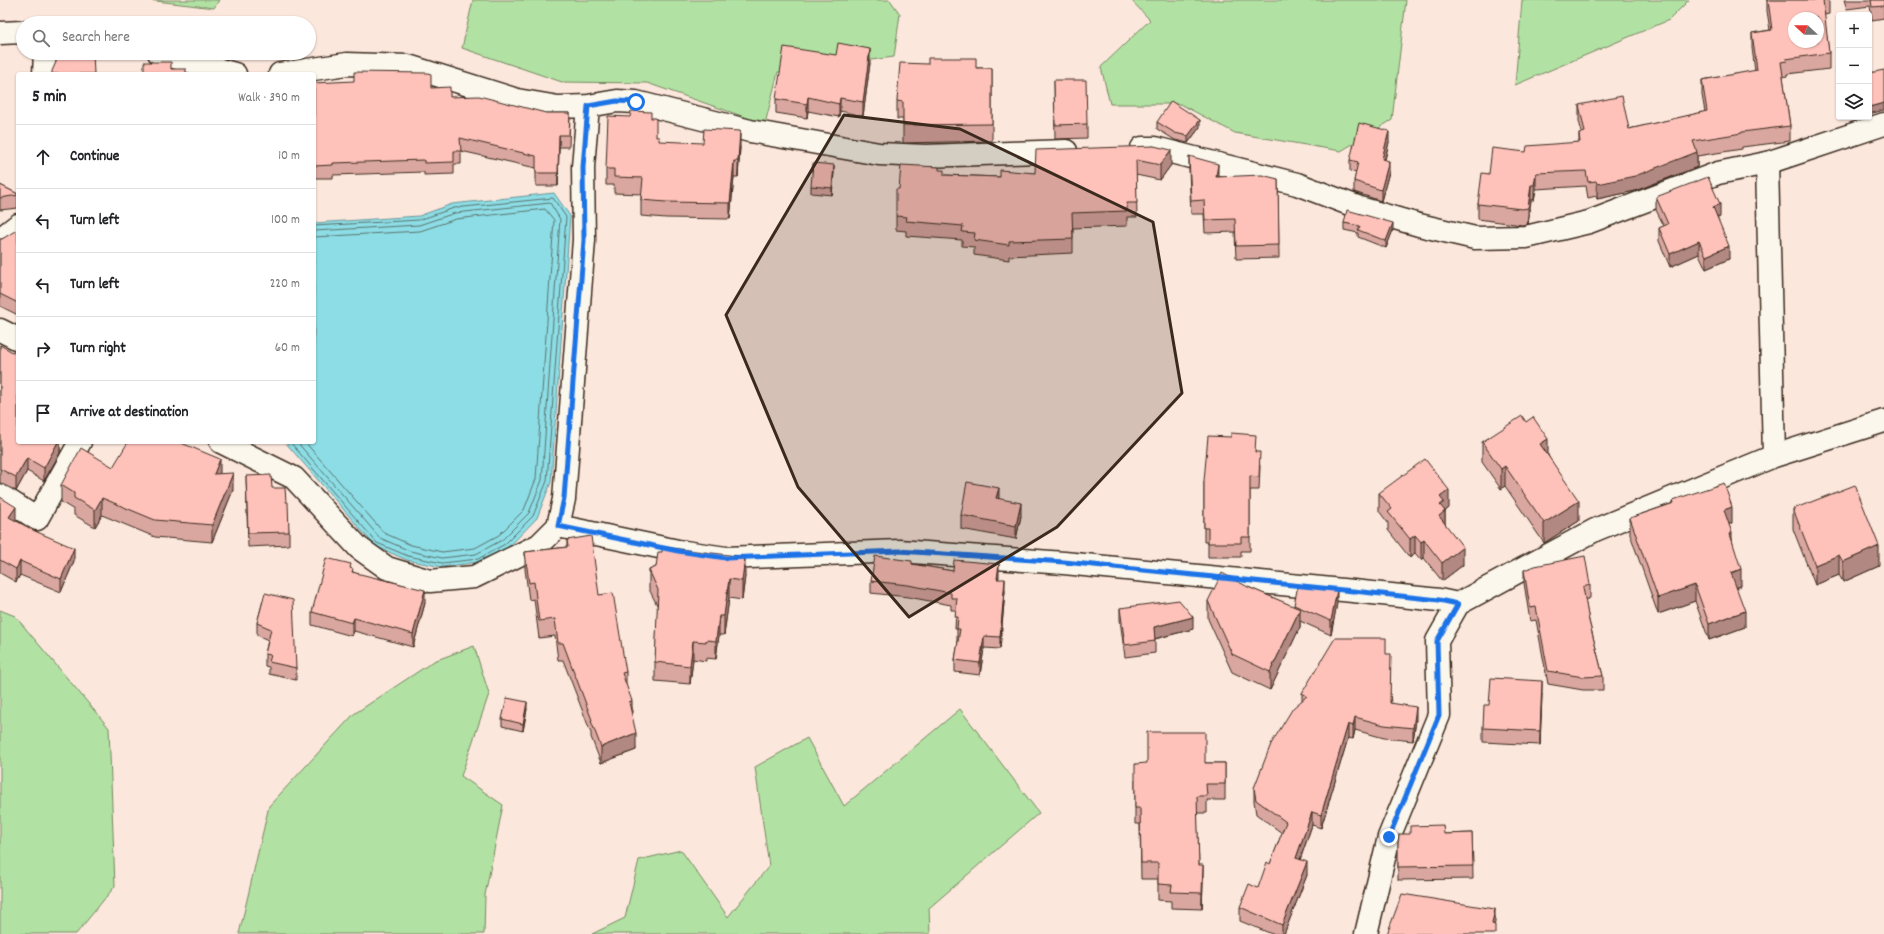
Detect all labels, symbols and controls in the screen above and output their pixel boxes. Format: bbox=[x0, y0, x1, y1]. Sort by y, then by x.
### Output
north arrow bbox=[1788, 12, 1824, 48]
map controls bbox=[1836, 12, 1872, 120]
button: + bbox=[1836, 12, 1872, 48]
search box bbox=[16, 16, 316, 60]
icon: search bbox=[30, 27, 52, 49]
text: Search here bbox=[62, 27, 130, 49]
button: − bbox=[1836, 48, 1872, 84]
button: layers bbox=[1836, 84, 1872, 120]
text: 5 min bbox=[32, 86, 66, 110]
text: Walk · 390 m bbox=[238, 89, 300, 108]
route start bbox=[627, 93, 645, 111]
icon: ahead bbox=[32, 146, 54, 168]
text: Continue bbox=[70, 146, 119, 168]
text: 10 m bbox=[278, 147, 300, 166]
icon: left bbox=[32, 210, 54, 232]
text: Turn left bbox=[70, 210, 119, 232]
text: 100 m bbox=[271, 211, 300, 230]
icon: left bbox=[32, 274, 54, 296]
text: Turn left bbox=[70, 274, 119, 296]
text: 220 m bbox=[270, 275, 300, 294]
icon: right bbox=[32, 338, 54, 360]
text: Turn right bbox=[70, 338, 126, 360]
text: 60 m bbox=[275, 339, 300, 358]
icon: arrive bbox=[32, 402, 54, 424]
text: Arrive at destination bbox=[70, 402, 188, 424]
route end bbox=[1380, 828, 1398, 846]

